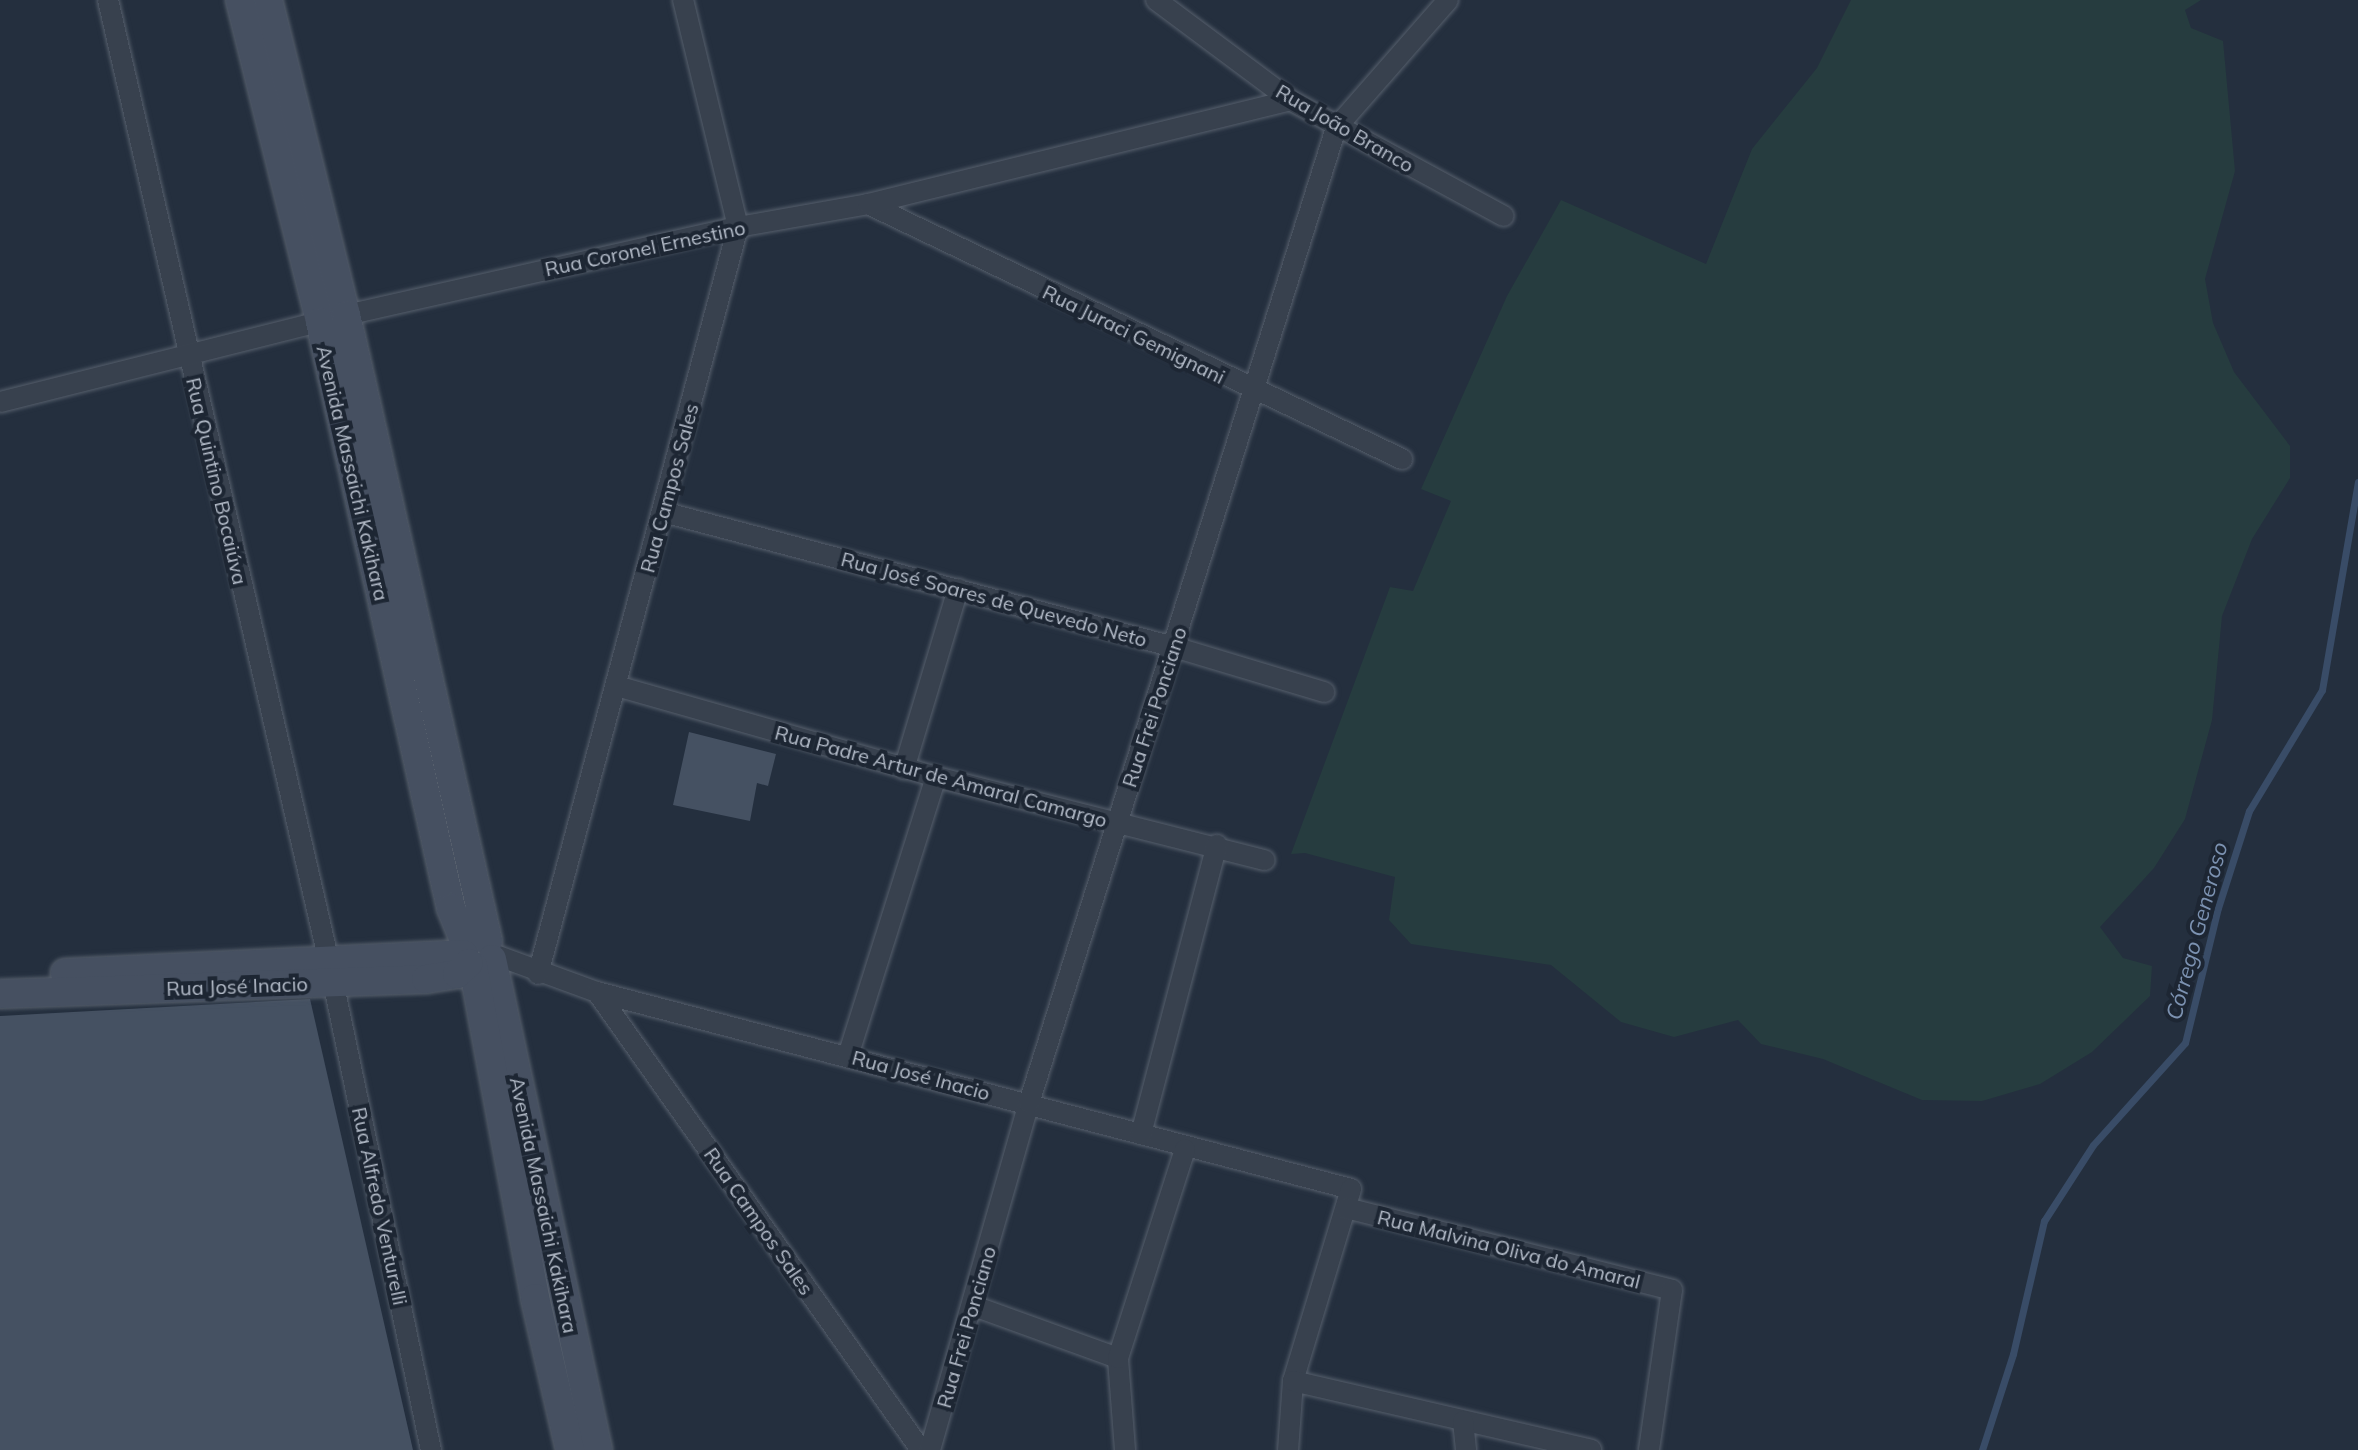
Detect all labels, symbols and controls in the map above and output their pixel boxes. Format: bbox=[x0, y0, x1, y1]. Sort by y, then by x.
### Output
street label: Rua João Branco bbox=[1272, 79, 1418, 177]
street label: Rua Coronel Ernestino bbox=[543, 215, 747, 281]
street label: Rua Juraci Gemignani bbox=[1039, 279, 1229, 389]
street label: Avenida Massaichi Kakihara bbox=[312, 343, 394, 603]
street label: Rua Quintino Bocaiúva bbox=[181, 375, 253, 587]
street label: Rua Campos Sales bbox=[635, 401, 703, 575]
street label: Rua José Soares de Quevedo Neto bbox=[838, 547, 1150, 651]
street label: Rua Frei Ponciano bbox=[1117, 624, 1191, 790]
street label: Rua Padre Artur de Amaral Camargo bbox=[772, 720, 1110, 832]
water label: Córrego Generoso bbox=[2161, 839, 2233, 1023]
street label: Rua José Inacio bbox=[166, 972, 308, 1000]
street label: Rua José Inacio bbox=[850, 1045, 992, 1105]
street label: Avenida Massaichi Kakihara bbox=[505, 1075, 583, 1335]
street label: Rua Alfredo Venturelli bbox=[347, 1105, 413, 1307]
street label: Rua Campos Sales bbox=[699, 1143, 819, 1299]
street label: Rua Malvina Oliva do Amaral bbox=[1375, 1205, 1643, 1293]
street label: Rua Frei Ponciano bbox=[931, 1243, 1001, 1411]

